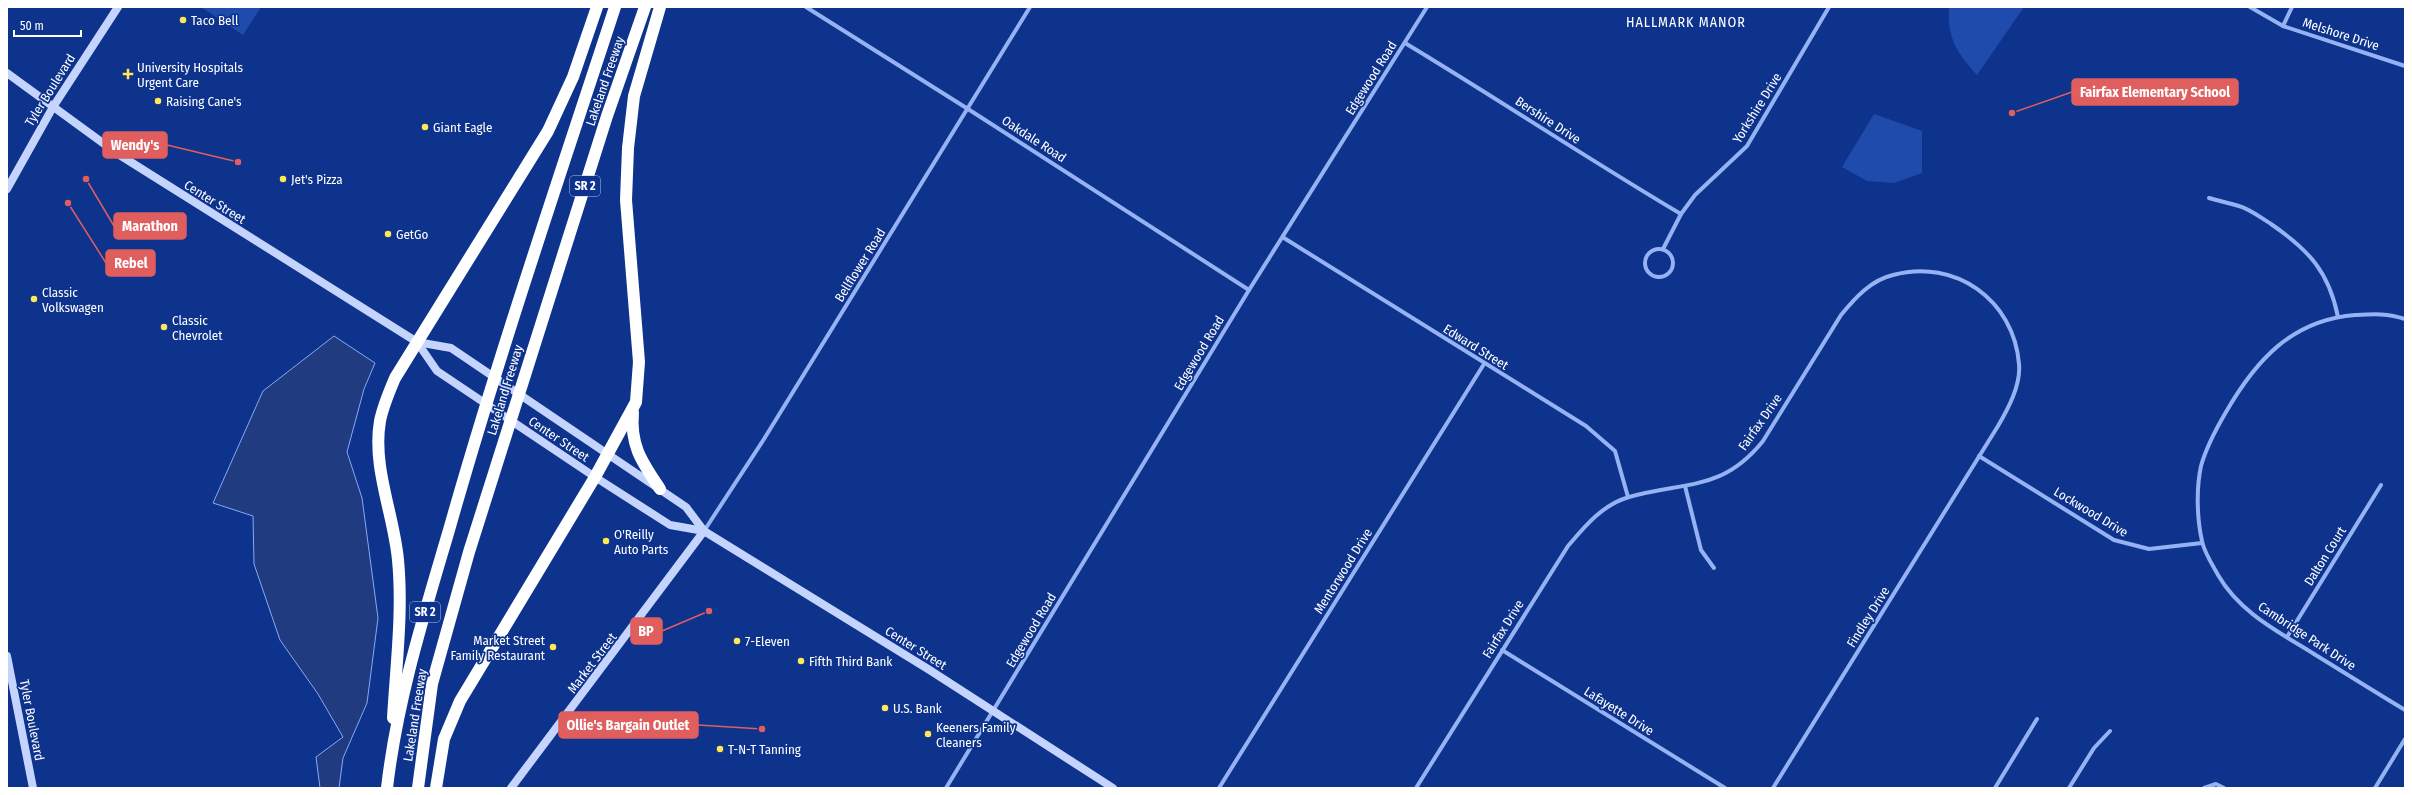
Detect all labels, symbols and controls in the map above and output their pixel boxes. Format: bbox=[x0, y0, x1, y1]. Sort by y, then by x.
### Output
scale bar bbox=[14, 12, 81, 38]
place label: Taco Bell bbox=[191, 13, 239, 28]
district label: HALLMARK MANOR bbox=[1626, 14, 1746, 31]
marker: Taco Bell bbox=[178, 15, 188, 25]
street label: Melshore Drive bbox=[2301, 15, 2381, 53]
text: 50 m bbox=[20, 19, 44, 33]
street label: Lakeland Freeway bbox=[583, 34, 627, 128]
street label: Edgewood Road bbox=[1342, 38, 1400, 118]
street label: Tyler Boulevard bbox=[22, 51, 78, 129]
place label: University Hospitals Urgent Care bbox=[137, 60, 243, 90]
marker: University Hospitals Urgent Care bbox=[122, 68, 134, 80]
street label: Yorkshire Drive bbox=[1729, 70, 1785, 146]
callout: Fairfax Elementary School bbox=[2072, 79, 2238, 105]
text: Fairfax Elementary School bbox=[2080, 84, 2230, 101]
street label: Bershire Drive bbox=[1513, 93, 1583, 147]
place label: Raising Cane's bbox=[166, 94, 242, 109]
marker: Raising Cane's bbox=[153, 96, 163, 106]
street label: Oakdale Road bbox=[999, 113, 1069, 165]
place label: Giant Eagle bbox=[433, 120, 492, 135]
marker: Giant Eagle bbox=[420, 122, 430, 132]
callout: Wendy's bbox=[103, 132, 167, 158]
text: Wendy's bbox=[111, 137, 159, 154]
place label: Jet's Pizza bbox=[291, 172, 343, 187]
marker: Jet's Pizza bbox=[278, 174, 288, 184]
road number: SR 2 bbox=[570, 176, 600, 196]
street label: Center Street bbox=[181, 177, 249, 227]
callout: Marathon bbox=[114, 213, 186, 239]
text: Marathon bbox=[122, 218, 178, 235]
street label: Bellflower Road bbox=[831, 226, 889, 304]
place label: GetGo bbox=[396, 227, 429, 242]
marker: GetGo bbox=[383, 229, 393, 239]
callout: Rebel bbox=[106, 250, 155, 276]
text: Rebel bbox=[114, 255, 148, 272]
place label: Classic Volkswagen bbox=[42, 285, 104, 315]
marker: Classic Volkswagen bbox=[29, 294, 39, 304]
place label: Classic Chevrolet bbox=[172, 313, 223, 343]
street label: Edgewood Road bbox=[1171, 313, 1227, 393]
street label: Edward Street bbox=[1441, 321, 1512, 373]
marker: Classic Chevrolet bbox=[159, 322, 169, 332]
street label: Lakeland Freeway bbox=[484, 343, 526, 437]
street label: Fairfax Drive bbox=[1735, 391, 1785, 453]
street label: Center Street bbox=[526, 413, 593, 465]
street label: Lockwood Drive bbox=[2051, 484, 2131, 540]
street label: Dalton Court bbox=[2301, 523, 2349, 588]
street label: Mentorwood Drive bbox=[1311, 526, 1375, 616]
place label: O'Reilly Auto Parts bbox=[614, 527, 669, 557]
marker: O'Reilly Auto Parts bbox=[601, 536, 611, 546]
street label: Findley Drive bbox=[1843, 584, 1893, 650]
street label: Edgewood Road bbox=[1003, 590, 1059, 670]
street label: Fairfax Drive bbox=[1479, 597, 1527, 661]
street label: Cambridge Park Drive bbox=[2255, 599, 2359, 673]
road number: SR 2 bbox=[410, 602, 440, 622]
callout: BP bbox=[631, 618, 662, 644]
text: BP bbox=[638, 623, 654, 640]
street label: Center Street bbox=[882, 623, 950, 673]
street label: Market Street bbox=[564, 629, 620, 696]
place label: Market Street Family Restaurant bbox=[450, 633, 546, 663]
place label: 7-Eleven bbox=[745, 634, 790, 649]
marker: 7-Eleven bbox=[732, 636, 742, 646]
marker: Market Street Family Restaurant bbox=[548, 642, 558, 652]
place label: Fifth Third Bank bbox=[809, 654, 893, 669]
marker: Fifth Third Bank bbox=[796, 656, 806, 666]
street label: Lakeland Freeway bbox=[400, 667, 430, 762]
street label: Tyler Boulevard bbox=[17, 678, 47, 762]
street label: Lafayette Drive bbox=[1581, 684, 1657, 738]
place label: U.S. Bank bbox=[893, 701, 943, 716]
marker: U.S. Bank bbox=[880, 703, 890, 713]
callout: Ollie's Bargain Outlet bbox=[559, 712, 698, 738]
text: Ollie's Bargain Outlet bbox=[567, 717, 691, 734]
place label: Keeners Family Cleaners bbox=[936, 720, 1016, 750]
marker: Keeners Family Cleaners bbox=[923, 729, 933, 739]
place label: T-N-T Tanning bbox=[728, 742, 802, 757]
marker: T-N-T Tanning bbox=[715, 744, 725, 754]

